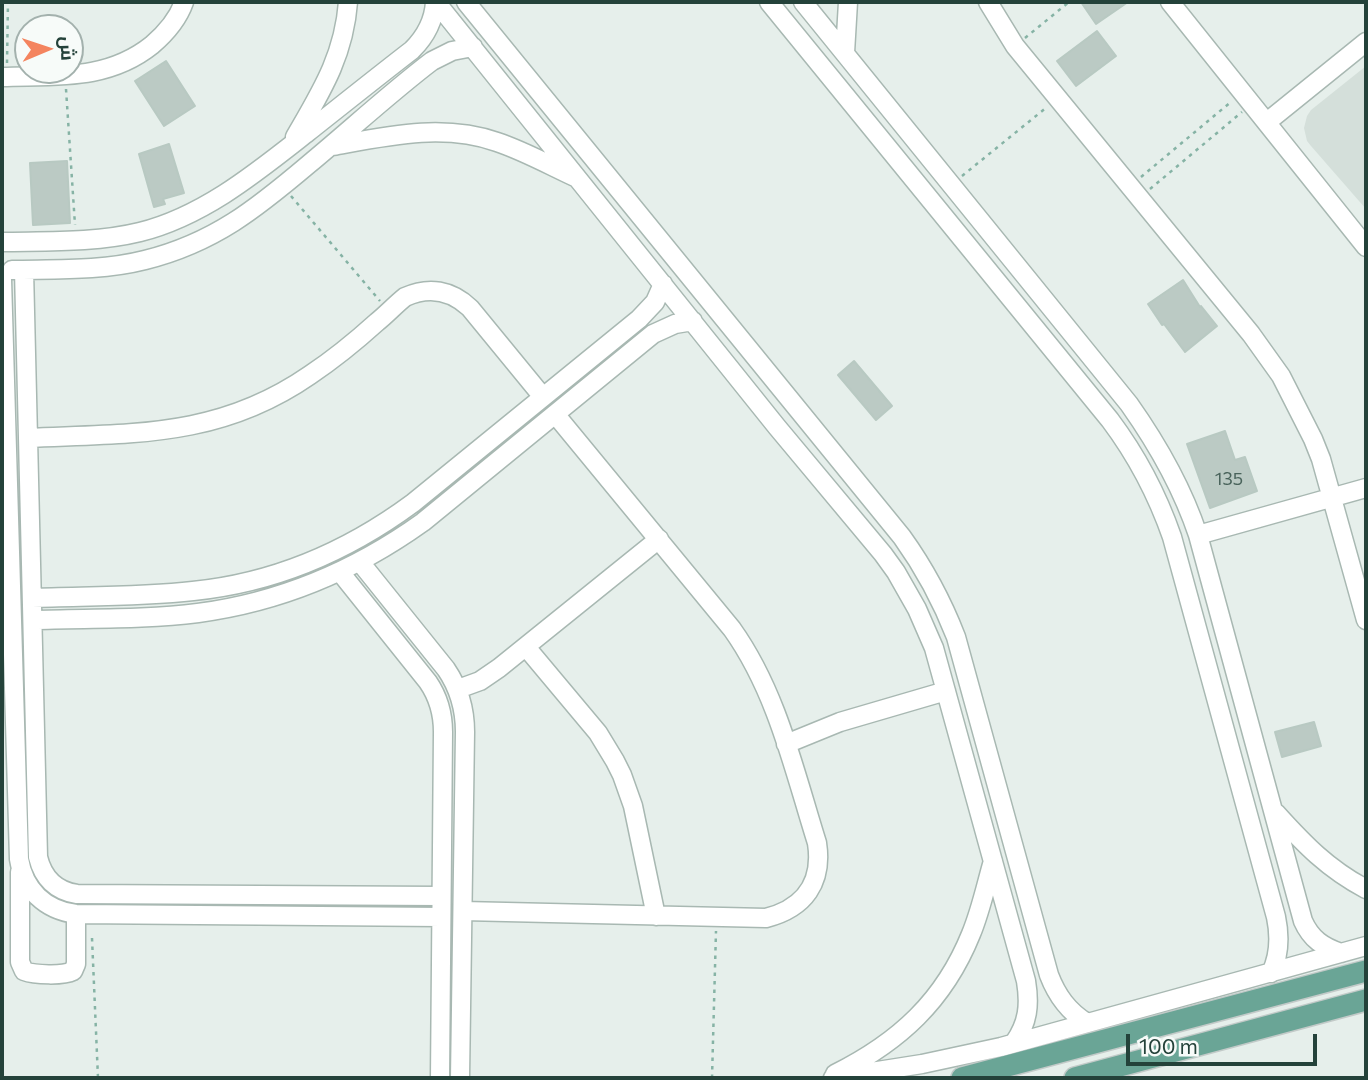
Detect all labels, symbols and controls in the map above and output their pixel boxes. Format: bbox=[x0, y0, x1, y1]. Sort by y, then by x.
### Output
north arrow bbox=[14, 14, 84, 84]
text: ش bbox=[57, 36, 80, 61]
house number: 135 bbox=[1215, 468, 1243, 490]
scale bar bbox=[1130, 1020, 1321, 1064]
text: 100 m bbox=[1139, 1033, 1198, 1058]

